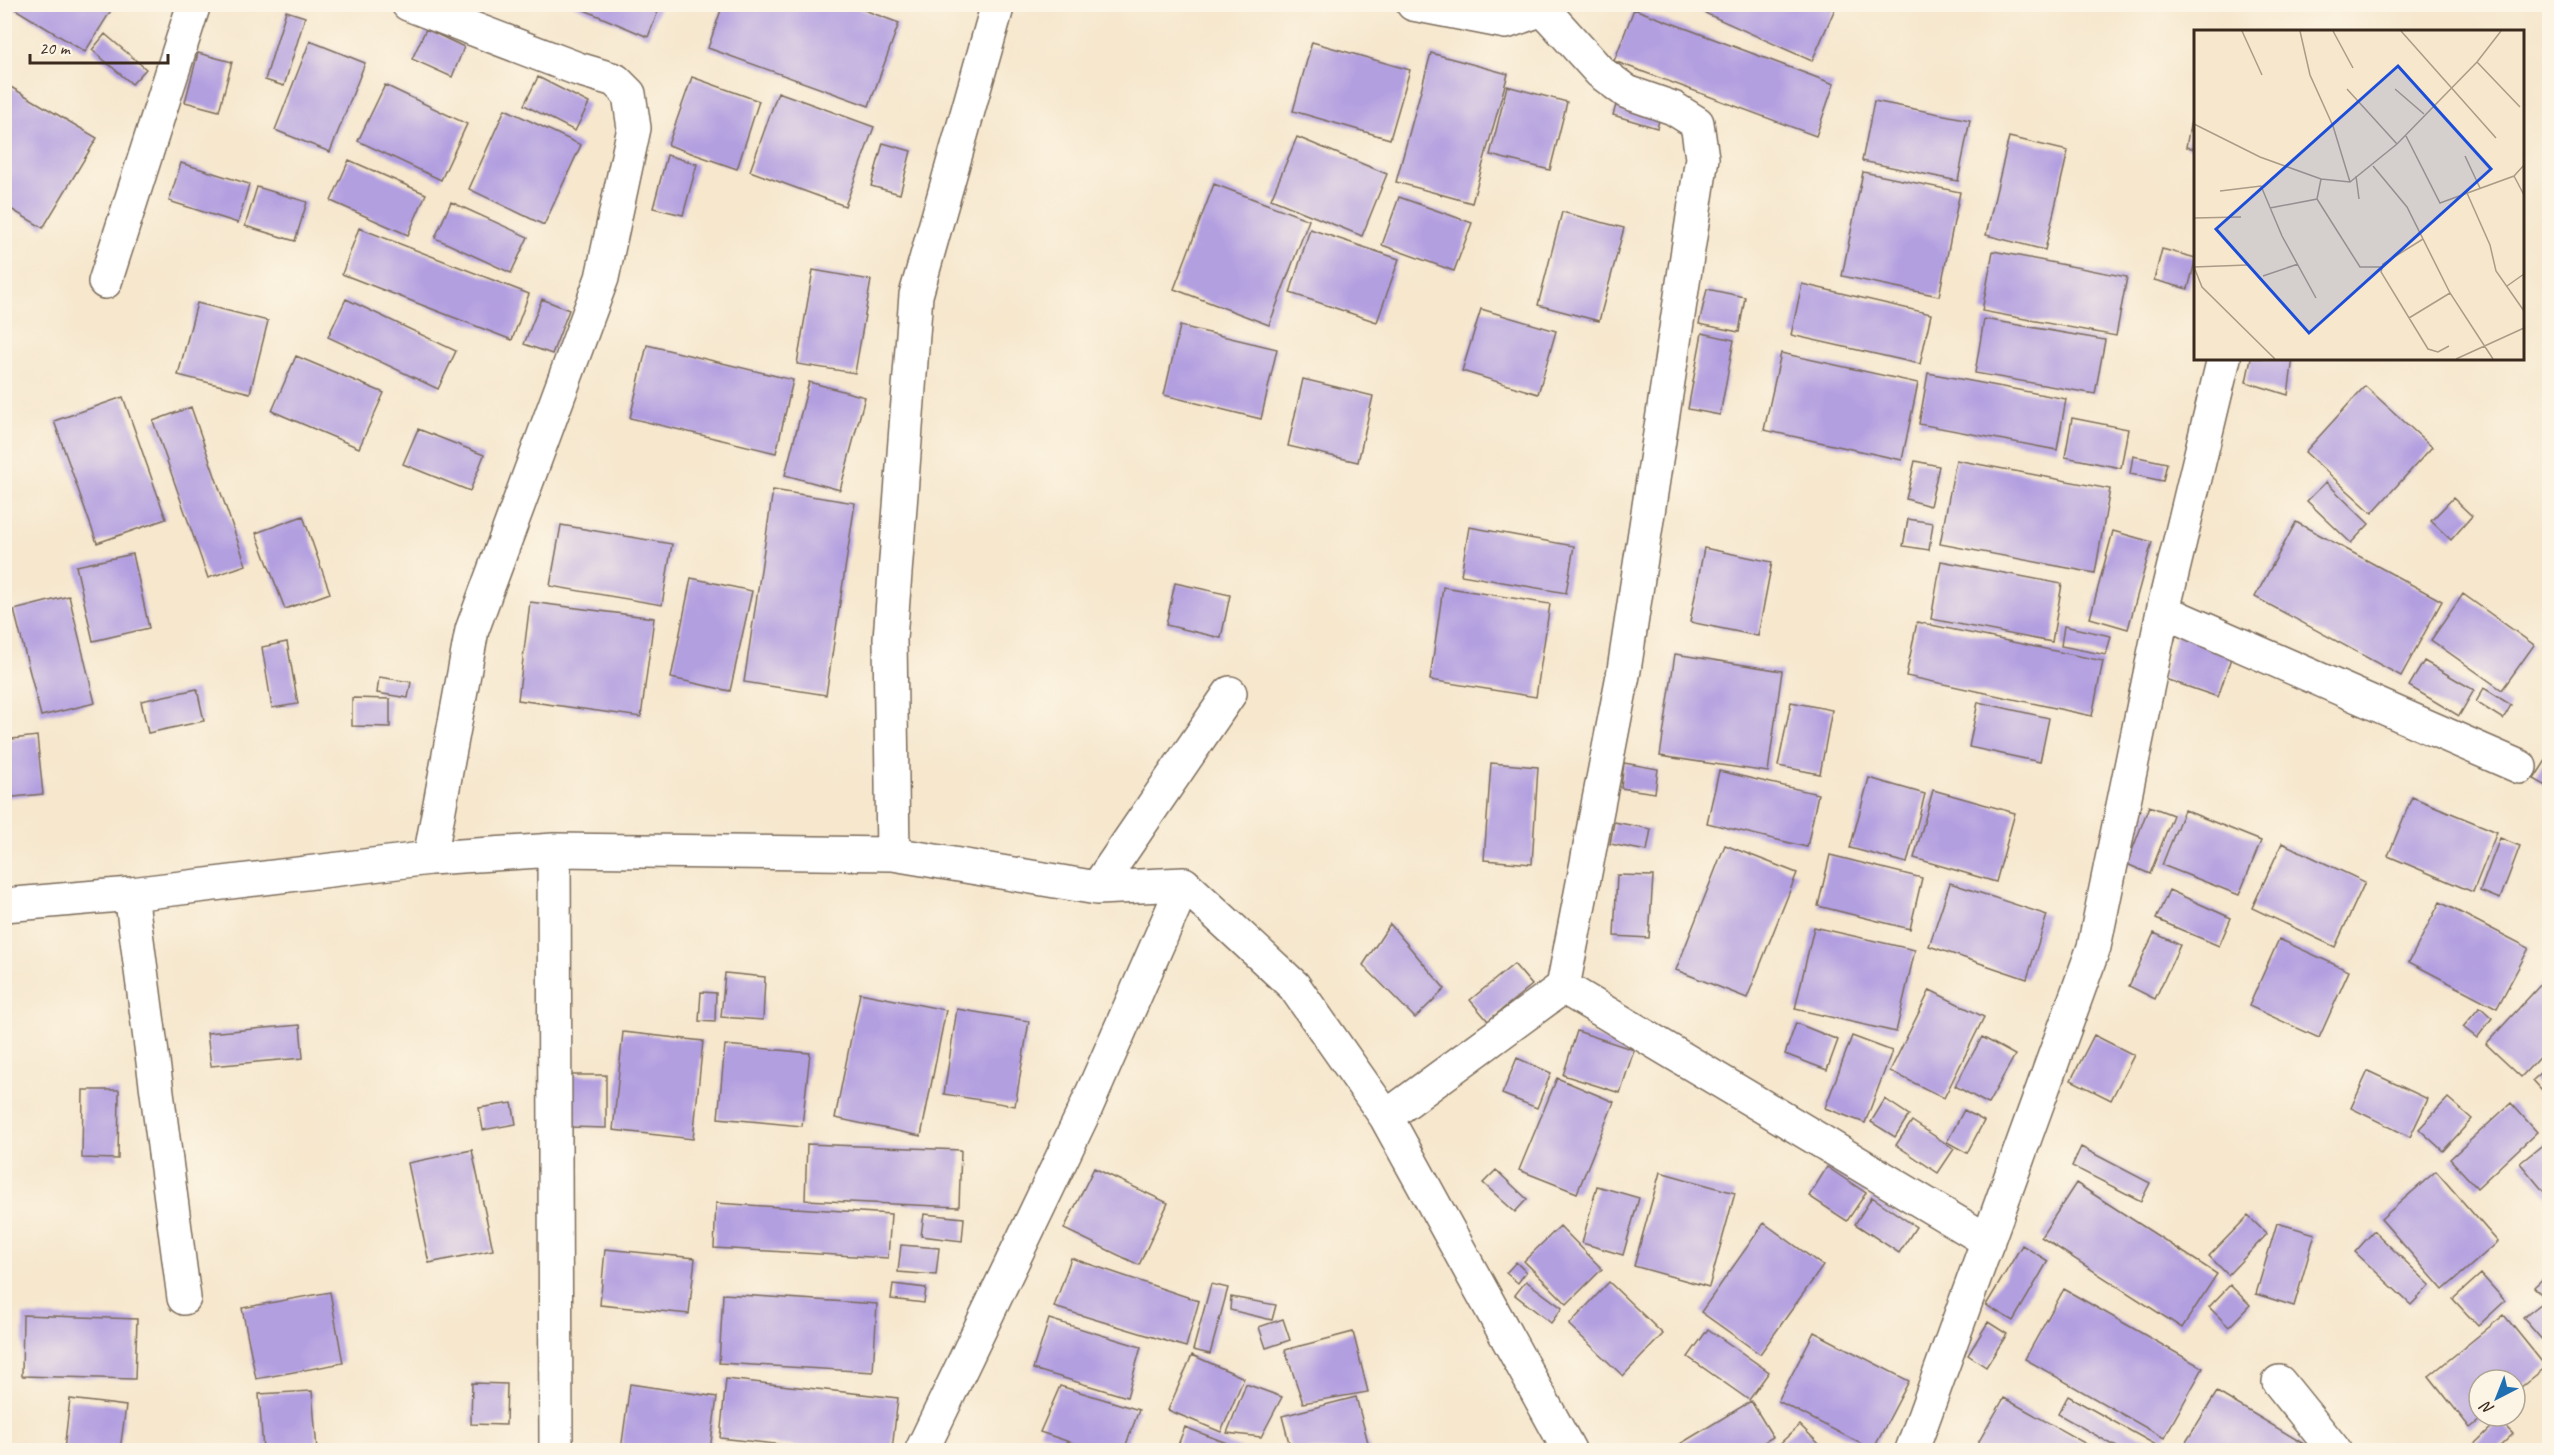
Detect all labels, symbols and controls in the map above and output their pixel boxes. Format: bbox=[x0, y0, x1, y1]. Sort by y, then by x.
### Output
scale bar bbox=[30, 27, 168, 65]
inset map bbox=[2194, 30, 2524, 360]
text: 20 m bbox=[39, 37, 72, 59]
north arrow bbox=[2467, 1368, 2527, 1428]
text: N bbox=[2475, 1396, 2498, 1419]

